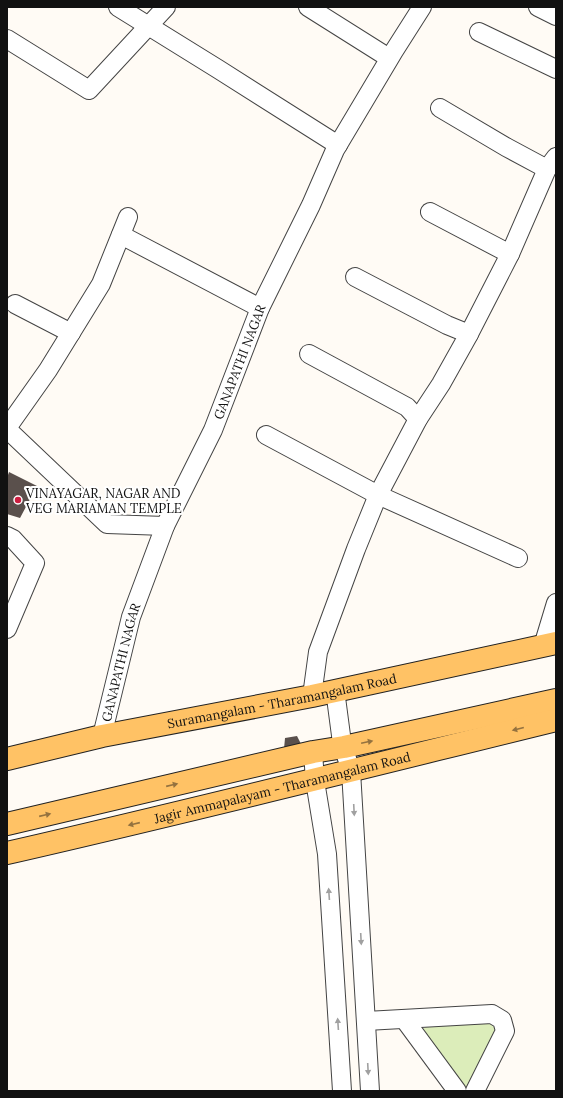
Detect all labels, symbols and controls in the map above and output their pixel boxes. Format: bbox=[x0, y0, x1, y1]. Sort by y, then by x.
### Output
street label: GANAPATHI NAGAR bbox=[209, 301, 269, 422]
place label: VINAYAGAR, NAGAR AND VEG MARIAMAN TEMPLE bbox=[25, 485, 182, 517]
marker: VINAYAGAR, NAGAR AND VEG MARIAMAN TEMPLE bbox=[13, 495, 23, 505]
street label: GANAPATHI NAGAR bbox=[97, 600, 144, 723]
street label: Suramangalam - Tharamangalam Road bbox=[166, 669, 398, 732]
one-way arrow bbox=[512, 727, 524, 733]
one-way arrow bbox=[361, 739, 373, 745]
street label: Jagir Ammapalayam - Tharamangalam Road bbox=[151, 748, 412, 827]
one-way arrow bbox=[165, 782, 178, 788]
one-way arrow bbox=[350, 804, 357, 816]
one-way arrow bbox=[39, 811, 51, 817]
one-way arrow bbox=[128, 822, 140, 828]
one-way arrow bbox=[326, 888, 333, 900]
one-way arrow bbox=[358, 933, 364, 946]
one-way arrow bbox=[334, 1018, 341, 1030]
one-way arrow bbox=[365, 1063, 372, 1075]

